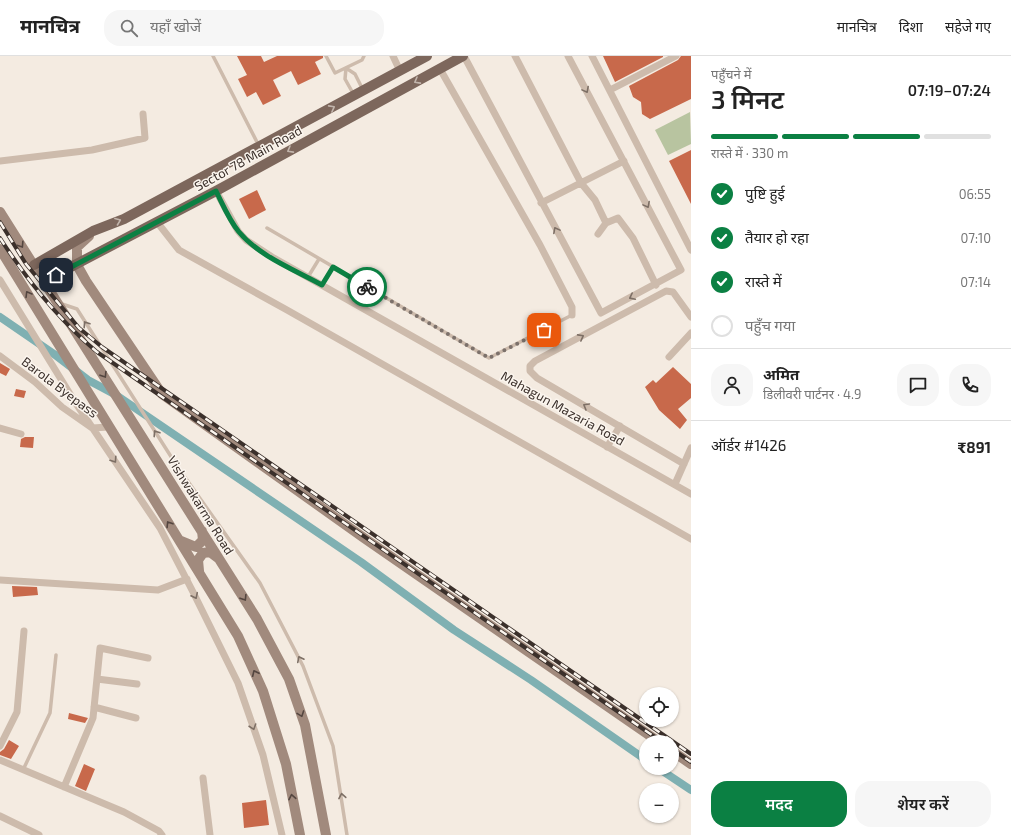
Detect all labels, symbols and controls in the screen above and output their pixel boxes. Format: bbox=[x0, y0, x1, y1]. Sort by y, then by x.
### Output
search box bbox=[104, 10, 384, 46]
text: मानचित्र bbox=[20, 14, 80, 37]
icon: search bbox=[118, 17, 140, 39]
text: यहाँ खोजें bbox=[150, 17, 201, 35]
text: मानचित्र bbox=[837, 18, 877, 35]
text: दिशा bbox=[899, 18, 923, 35]
text: सहेजे गए bbox=[945, 18, 991, 35]
text: पहुँचने में bbox=[711, 66, 751, 82]
one-way arrow bbox=[414, 76, 421, 84]
text: 07:19–07:24 bbox=[908, 81, 991, 99]
text: 3 मिनट bbox=[711, 83, 784, 114]
one-way arrow bbox=[581, 86, 589, 94]
one-way arrow bbox=[328, 105, 335, 112]
street label: Sector 78 Main Road bbox=[191, 122, 305, 194]
text: रास्ते में · 330 m bbox=[711, 145, 788, 161]
one-way arrow bbox=[287, 146, 295, 153]
icon: check bbox=[711, 183, 733, 205]
text: पुष्टि हुई bbox=[745, 184, 785, 202]
text: 06:55 bbox=[959, 186, 991, 202]
one-way arrow bbox=[642, 201, 650, 208]
one-way arrow bbox=[115, 218, 122, 226]
one-way arrow bbox=[553, 226, 561, 234]
icon: check bbox=[711, 227, 733, 249]
text: तैयार हो रहा bbox=[745, 228, 809, 246]
text: 07:10 bbox=[960, 230, 991, 246]
one-way arrow bbox=[16, 241, 24, 248]
pin bbox=[39, 258, 73, 292]
icon: home bbox=[45, 264, 67, 286]
courier bbox=[347, 267, 387, 307]
icon: check bbox=[711, 271, 733, 293]
text: रास्ते में bbox=[745, 272, 782, 290]
text: 07:14 bbox=[960, 274, 991, 290]
icon: bike bbox=[356, 276, 378, 298]
one-way arrow bbox=[26, 291, 33, 298]
one-way arrow bbox=[629, 292, 636, 300]
pin bbox=[527, 313, 561, 347]
text: पहुँच गया bbox=[745, 316, 795, 334]
icon: bag bbox=[533, 319, 555, 341]
one-way arrow bbox=[84, 321, 91, 328]
one-way arrow bbox=[576, 335, 584, 342]
street label: Barola Byepass bbox=[19, 353, 101, 421]
button: person bbox=[711, 364, 753, 406]
button: chat bbox=[897, 364, 939, 406]
button: phone bbox=[949, 364, 991, 406]
text: अमित bbox=[763, 365, 799, 383]
street label: Mahagun Mazaria Road bbox=[498, 367, 628, 449]
one-way arrow bbox=[99, 371, 106, 378]
text: डिलीवरी पार्टनर · 4.9 bbox=[763, 386, 861, 402]
one-way arrow bbox=[583, 404, 590, 411]
one-way arrow bbox=[154, 430, 161, 437]
text: ऑर्डर #1426 bbox=[711, 436, 786, 454]
text: ₹891 bbox=[957, 438, 991, 456]
street label: Vishwakarma Road bbox=[164, 453, 238, 557]
one-way arrow bbox=[109, 456, 117, 463]
one-way arrow bbox=[167, 521, 174, 528]
one-way arrow bbox=[190, 591, 198, 599]
one-way arrow bbox=[239, 594, 247, 601]
one-way arrow bbox=[297, 656, 304, 663]
one-way arrow bbox=[252, 669, 260, 677]
map controls bbox=[639, 687, 679, 823]
button: locate bbox=[639, 687, 679, 727]
one-way arrow bbox=[296, 711, 305, 718]
one-way arrow bbox=[249, 723, 257, 730]
button: + bbox=[639, 735, 679, 775]
button: मदद bbox=[711, 781, 847, 827]
button: शेयर करें bbox=[855, 781, 991, 827]
button: − bbox=[639, 783, 679, 823]
one-way arrow bbox=[338, 793, 346, 799]
one-way arrow bbox=[289, 794, 297, 800]

